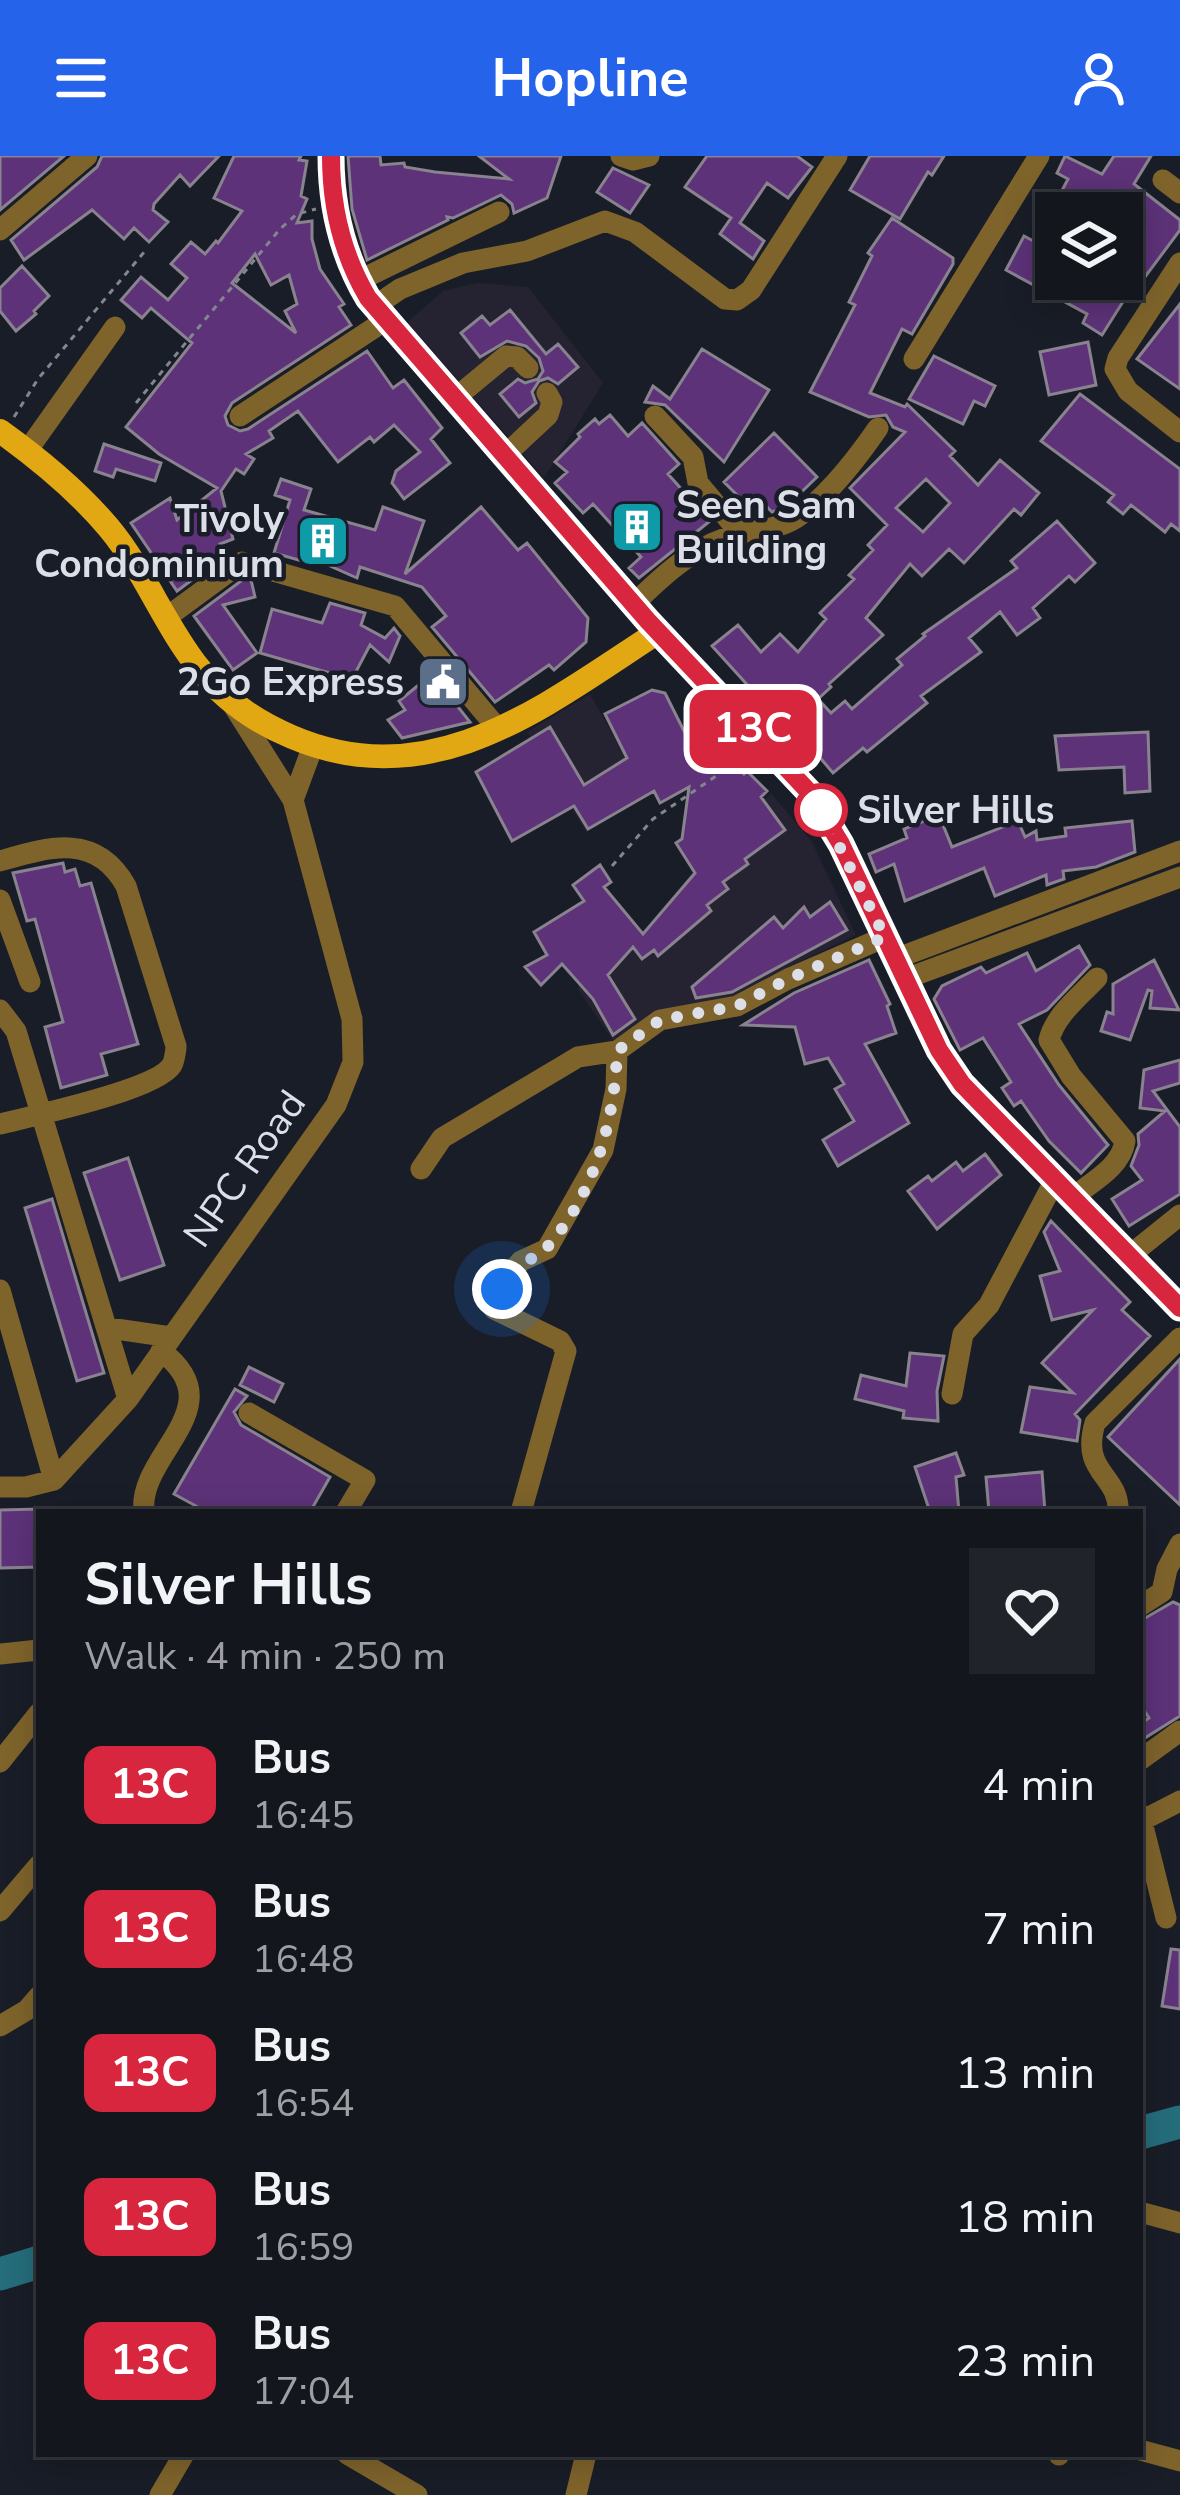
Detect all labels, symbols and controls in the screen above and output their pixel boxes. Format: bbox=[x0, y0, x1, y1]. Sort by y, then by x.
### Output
text: Hopline bbox=[491, 41, 689, 115]
icon: menu bbox=[48, 45, 114, 111]
icon: person bbox=[1066, 45, 1132, 111]
map controls bbox=[1035, 192, 1143, 300]
button: layers bbox=[1035, 192, 1143, 300]
place label: Seen Sam Building bbox=[676, 479, 856, 577]
place label: Tivoly Condominium bbox=[34, 493, 284, 591]
building icon: Seen Sam Building bbox=[609, 499, 665, 555]
building icon: Tivoly Condominium bbox=[295, 513, 351, 569]
public building icon: 2Go Express bbox=[415, 654, 471, 710]
place label: 2Go Express bbox=[177, 656, 404, 709]
line badge: 13C bbox=[684, 690, 822, 768]
text: 13C bbox=[714, 700, 792, 757]
place label: Silver Hills bbox=[857, 784, 1054, 837]
marker: Silver Hills bbox=[796, 785, 846, 835]
street label: NPC Road bbox=[172, 1080, 318, 1258]
your location bbox=[472, 1259, 532, 1319]
text: Silver Hills bbox=[84, 1546, 373, 1624]
button: heart bbox=[969, 1548, 1095, 1674]
text: Walk · 4 min · 250 m bbox=[84, 1630, 446, 1683]
text: Bus bbox=[252, 1728, 331, 1789]
text: 4 min bbox=[982, 1755, 1095, 1816]
text: 13C bbox=[111, 1756, 189, 1813]
text: 16:45 bbox=[252, 1789, 355, 1842]
text: Bus bbox=[252, 1872, 331, 1933]
text: 7 min bbox=[982, 1899, 1095, 1960]
text: 13C bbox=[111, 1900, 189, 1957]
text: 16:48 bbox=[252, 1933, 355, 1986]
text: Bus bbox=[252, 2016, 331, 2077]
text: 13 min bbox=[955, 2043, 1095, 2104]
text: 13C bbox=[111, 2044, 189, 2101]
text: 16:54 bbox=[252, 2077, 355, 2130]
text: Bus bbox=[252, 2160, 331, 2221]
text: 18 min bbox=[955, 2187, 1095, 2248]
text: 13C bbox=[111, 2188, 189, 2245]
text: 16:59 bbox=[252, 2221, 355, 2274]
text: Bus bbox=[252, 2304, 331, 2365]
text: 23 min bbox=[955, 2331, 1095, 2392]
text: 13C bbox=[111, 2332, 189, 2389]
text: 17:04 bbox=[252, 2365, 355, 2418]

